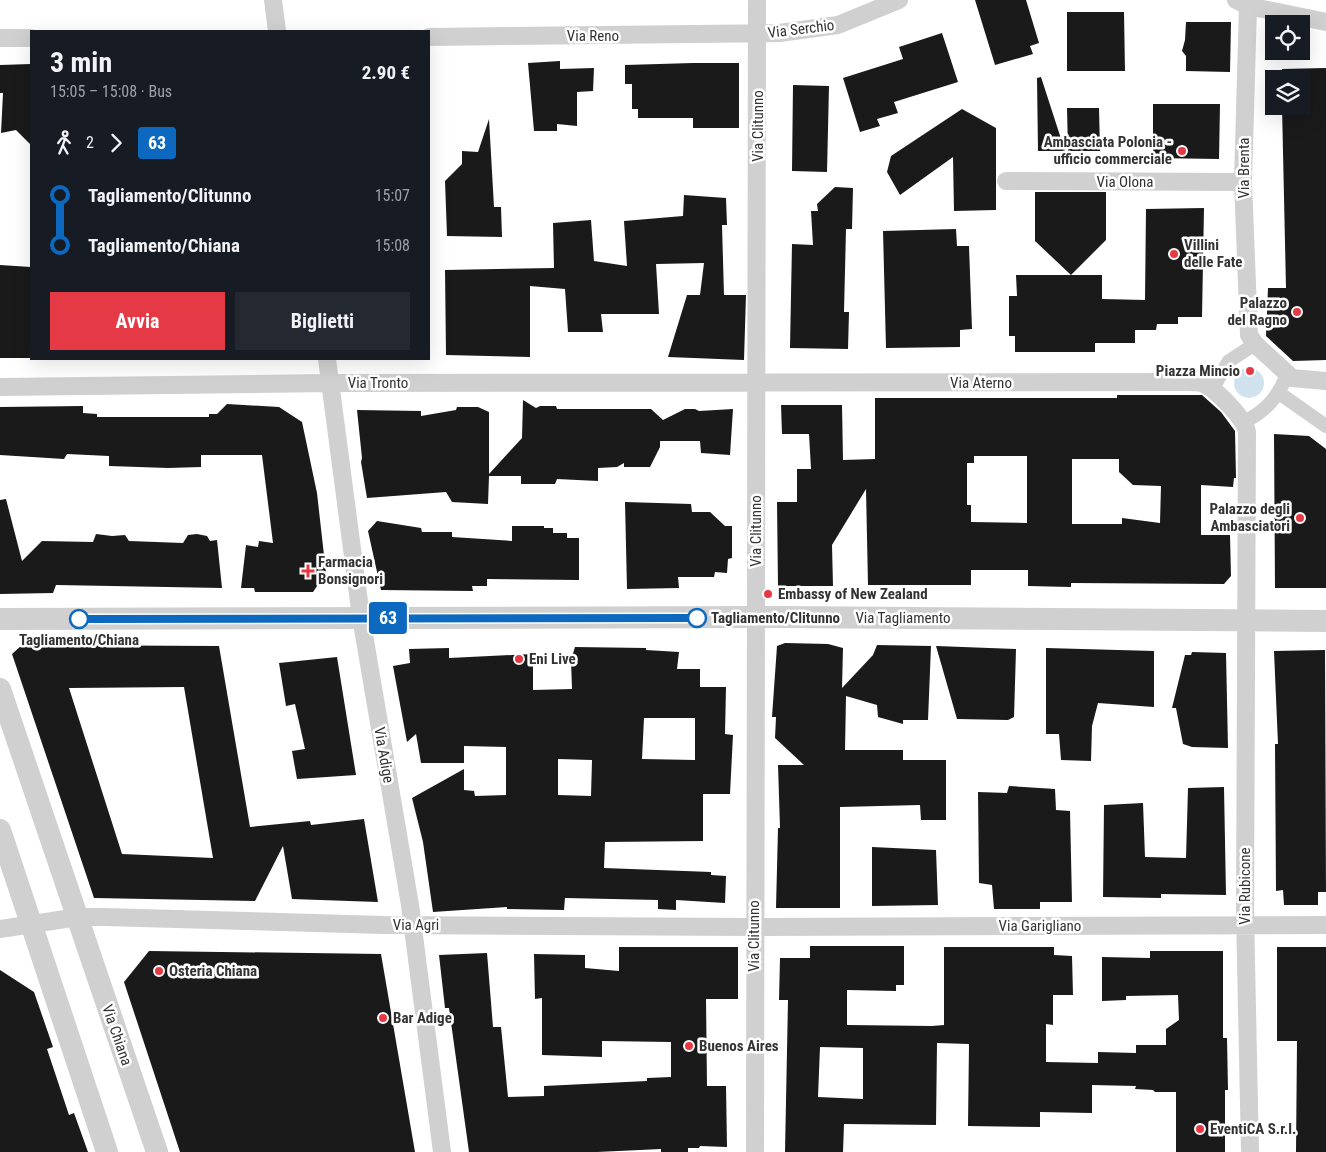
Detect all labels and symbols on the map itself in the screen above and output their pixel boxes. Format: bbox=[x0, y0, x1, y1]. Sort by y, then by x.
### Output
street label: Via Serchio bbox=[767, 16, 835, 42]
street label: Via Reno bbox=[567, 27, 619, 45]
street label: Via Clitunno bbox=[749, 90, 767, 162]
place label: Ambasciata Polonia - ufficio commerciale bbox=[1044, 133, 1172, 168]
street label: Via Brenta bbox=[1235, 137, 1253, 199]
marker: Ambasciata Polonia - ufficio commerciale bbox=[1176, 145, 1188, 157]
street label: Via Olona bbox=[1097, 173, 1153, 191]
place label: Villini delle Fate bbox=[1184, 236, 1243, 271]
marker: Villini delle Fate bbox=[1168, 248, 1180, 260]
place label: Palazzo del Ragno bbox=[1227, 294, 1287, 329]
marker: Palazzo del Ragno bbox=[1291, 306, 1303, 318]
place label: Piazza Mincio bbox=[1156, 362, 1240, 380]
marker: Piazza Mincio bbox=[1244, 365, 1256, 377]
street label: Via Tronto bbox=[348, 374, 408, 392]
street label: Via Aterno bbox=[950, 374, 1012, 392]
street label: Via Clitunno bbox=[747, 495, 765, 567]
place label: Palazzo degli Ambasciatori bbox=[1210, 500, 1290, 535]
marker: Palazzo degli Ambasciatori bbox=[1294, 512, 1306, 524]
place label: Farmacia Bonsignori bbox=[318, 553, 383, 588]
marker: Farmacia Bonsignori bbox=[302, 565, 314, 577]
place label: Embassy of New Zealand bbox=[778, 585, 928, 603]
marker: Embassy of New Zealand bbox=[762, 588, 774, 600]
line badge: 63 bbox=[366, 602, 410, 634]
marker: Tagliamento/Clitunno bbox=[687, 608, 707, 628]
marker: Tagliamento/Chiana bbox=[69, 609, 89, 629]
place label: Tagliamento/Clitunno bbox=[711, 609, 840, 627]
street label: Via Tagliamento bbox=[855, 609, 951, 627]
place label: Tagliamento/Chiana bbox=[19, 631, 139, 649]
place label: Eni Live bbox=[529, 650, 576, 668]
marker: Eni Live bbox=[513, 653, 525, 665]
street label: Via Adige bbox=[370, 726, 398, 784]
street label: Via Rubicone bbox=[1236, 847, 1254, 925]
street label: Via Clitunno bbox=[745, 900, 763, 972]
street label: Via Agri bbox=[393, 916, 439, 934]
street label: Via Garigliano bbox=[999, 917, 1081, 935]
place label: Osteria Chiana bbox=[169, 962, 257, 980]
marker: Osteria Chiana bbox=[153, 965, 165, 977]
street label: Via Chiana bbox=[98, 1002, 136, 1068]
place label: Bar Adige bbox=[393, 1009, 452, 1027]
marker: Bar Adige bbox=[377, 1012, 389, 1024]
place label: Buenos Aires bbox=[699, 1037, 779, 1055]
marker: Buenos Aires bbox=[683, 1040, 695, 1052]
place label: EventiCA S.r.l. bbox=[1210, 1120, 1296, 1138]
marker: EventiCA S.r.l. bbox=[1194, 1123, 1206, 1135]

